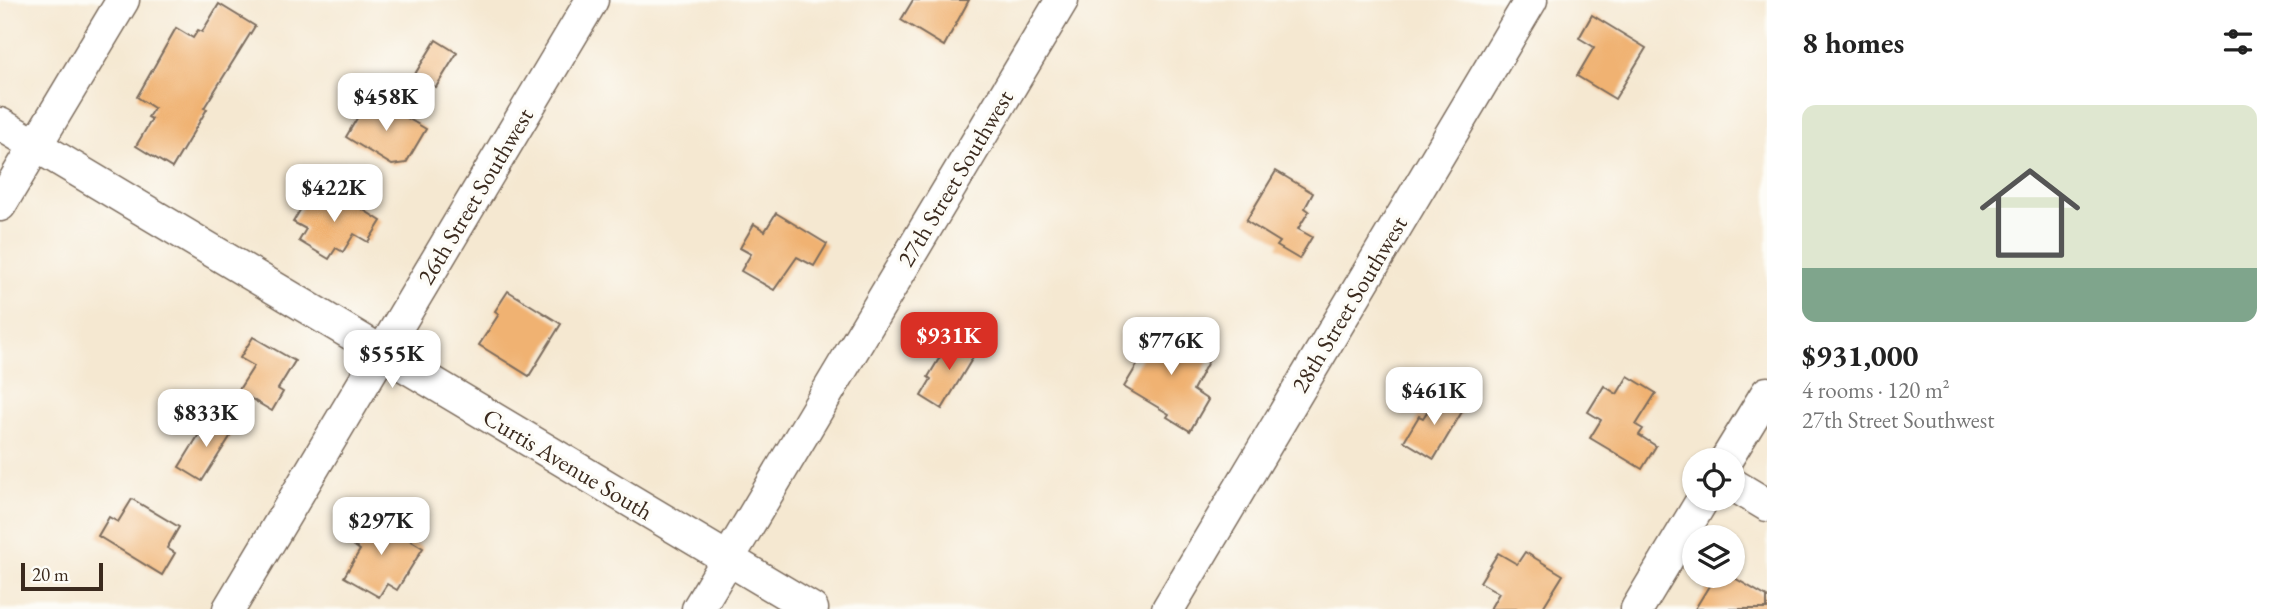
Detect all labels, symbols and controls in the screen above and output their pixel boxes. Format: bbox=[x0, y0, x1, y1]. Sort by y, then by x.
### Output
text: 8 homes bbox=[1802, 23, 1904, 62]
icon: filters bbox=[2219, 23, 2257, 61]
pin: $458K bbox=[337, 74, 435, 133]
text: $458K bbox=[354, 81, 418, 111]
street label: 27th Street Southwest bbox=[890, 84, 1020, 272]
street label: 26th Street Southwest bbox=[410, 102, 540, 290]
icon: home bbox=[1967, 150, 2093, 276]
pin: $422K bbox=[285, 164, 383, 224]
text: $422K bbox=[302, 172, 366, 202]
street label: 28th Street Southwest bbox=[1284, 210, 1414, 398]
pin: $931K bbox=[900, 312, 998, 372]
pin: $776K bbox=[1122, 318, 1220, 377]
text: $931K bbox=[917, 320, 981, 350]
text: $776K bbox=[1139, 325, 1203, 355]
pin: $555K bbox=[343, 330, 441, 390]
text: $931,000 bbox=[1802, 336, 1918, 375]
text: $555K bbox=[360, 338, 424, 368]
pin: $461K bbox=[1385, 368, 1483, 427]
text: $461K bbox=[1402, 375, 1466, 405]
text: 4 rooms · 120 m² bbox=[1802, 375, 1950, 405]
pin: $833K bbox=[157, 390, 255, 449]
text: $833K bbox=[174, 397, 238, 427]
street label: Curtis Avenue South bbox=[477, 401, 659, 527]
text: 27th Street Southwest bbox=[1802, 405, 1994, 435]
map controls bbox=[1682, 448, 1745, 588]
button: locate bbox=[1682, 448, 1745, 511]
pin: $297K bbox=[332, 498, 430, 557]
text: $297K bbox=[349, 505, 413, 535]
button: layers bbox=[1682, 525, 1745, 588]
scale bar bbox=[21, 560, 103, 592]
text: 20 m bbox=[32, 562, 69, 587]

